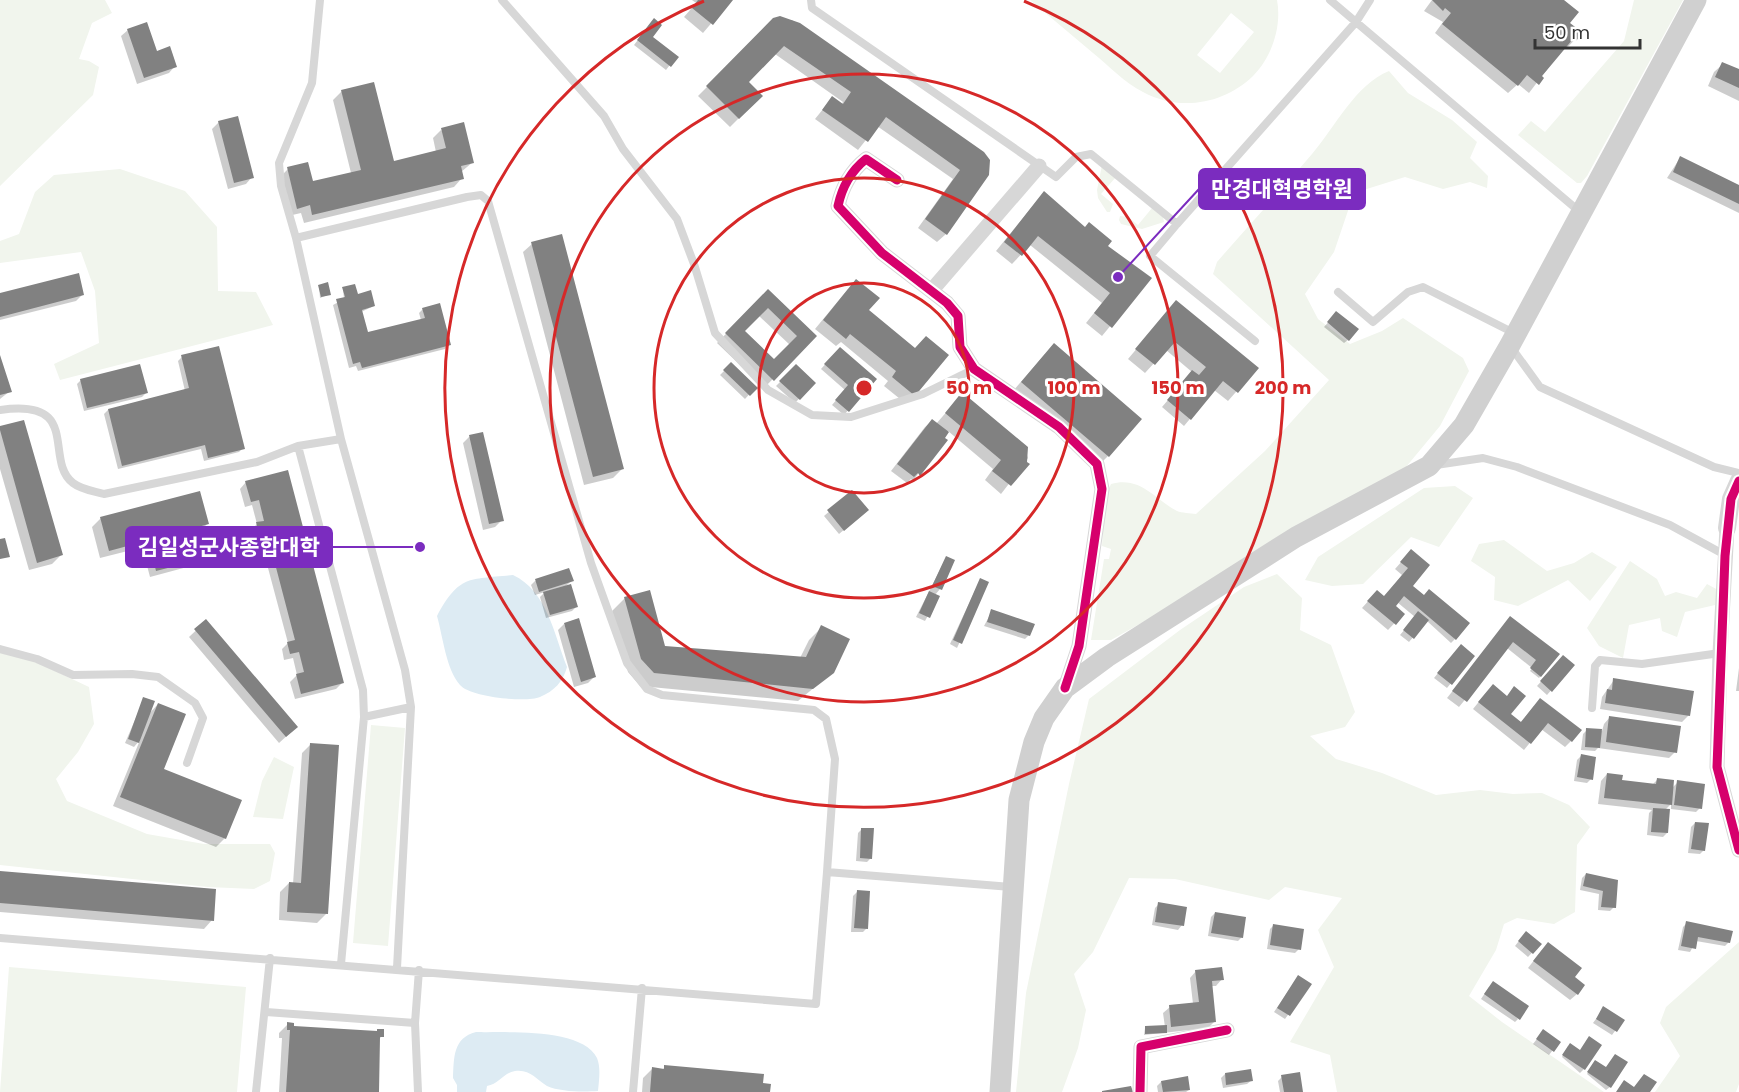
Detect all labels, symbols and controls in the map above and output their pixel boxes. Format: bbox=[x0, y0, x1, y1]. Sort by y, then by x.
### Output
scale bar bbox=[1535, 12, 1640, 50]
text: 50 m bbox=[1544, 20, 1590, 45]
callout: 만경대혁명학원 bbox=[1199, 169, 1365, 209]
text: 만경대혁명학원 bbox=[1211, 174, 1353, 205]
text: 50 m bbox=[946, 375, 992, 400]
text: 100 m bbox=[1047, 375, 1101, 400]
text: 150 m bbox=[1151, 375, 1205, 400]
text: 200 m bbox=[1255, 375, 1311, 400]
centre of rings bbox=[854, 378, 874, 398]
callout: 김일성군사종합대학 bbox=[126, 527, 332, 567]
text: 김일성군사종합대학 bbox=[138, 532, 320, 563]

